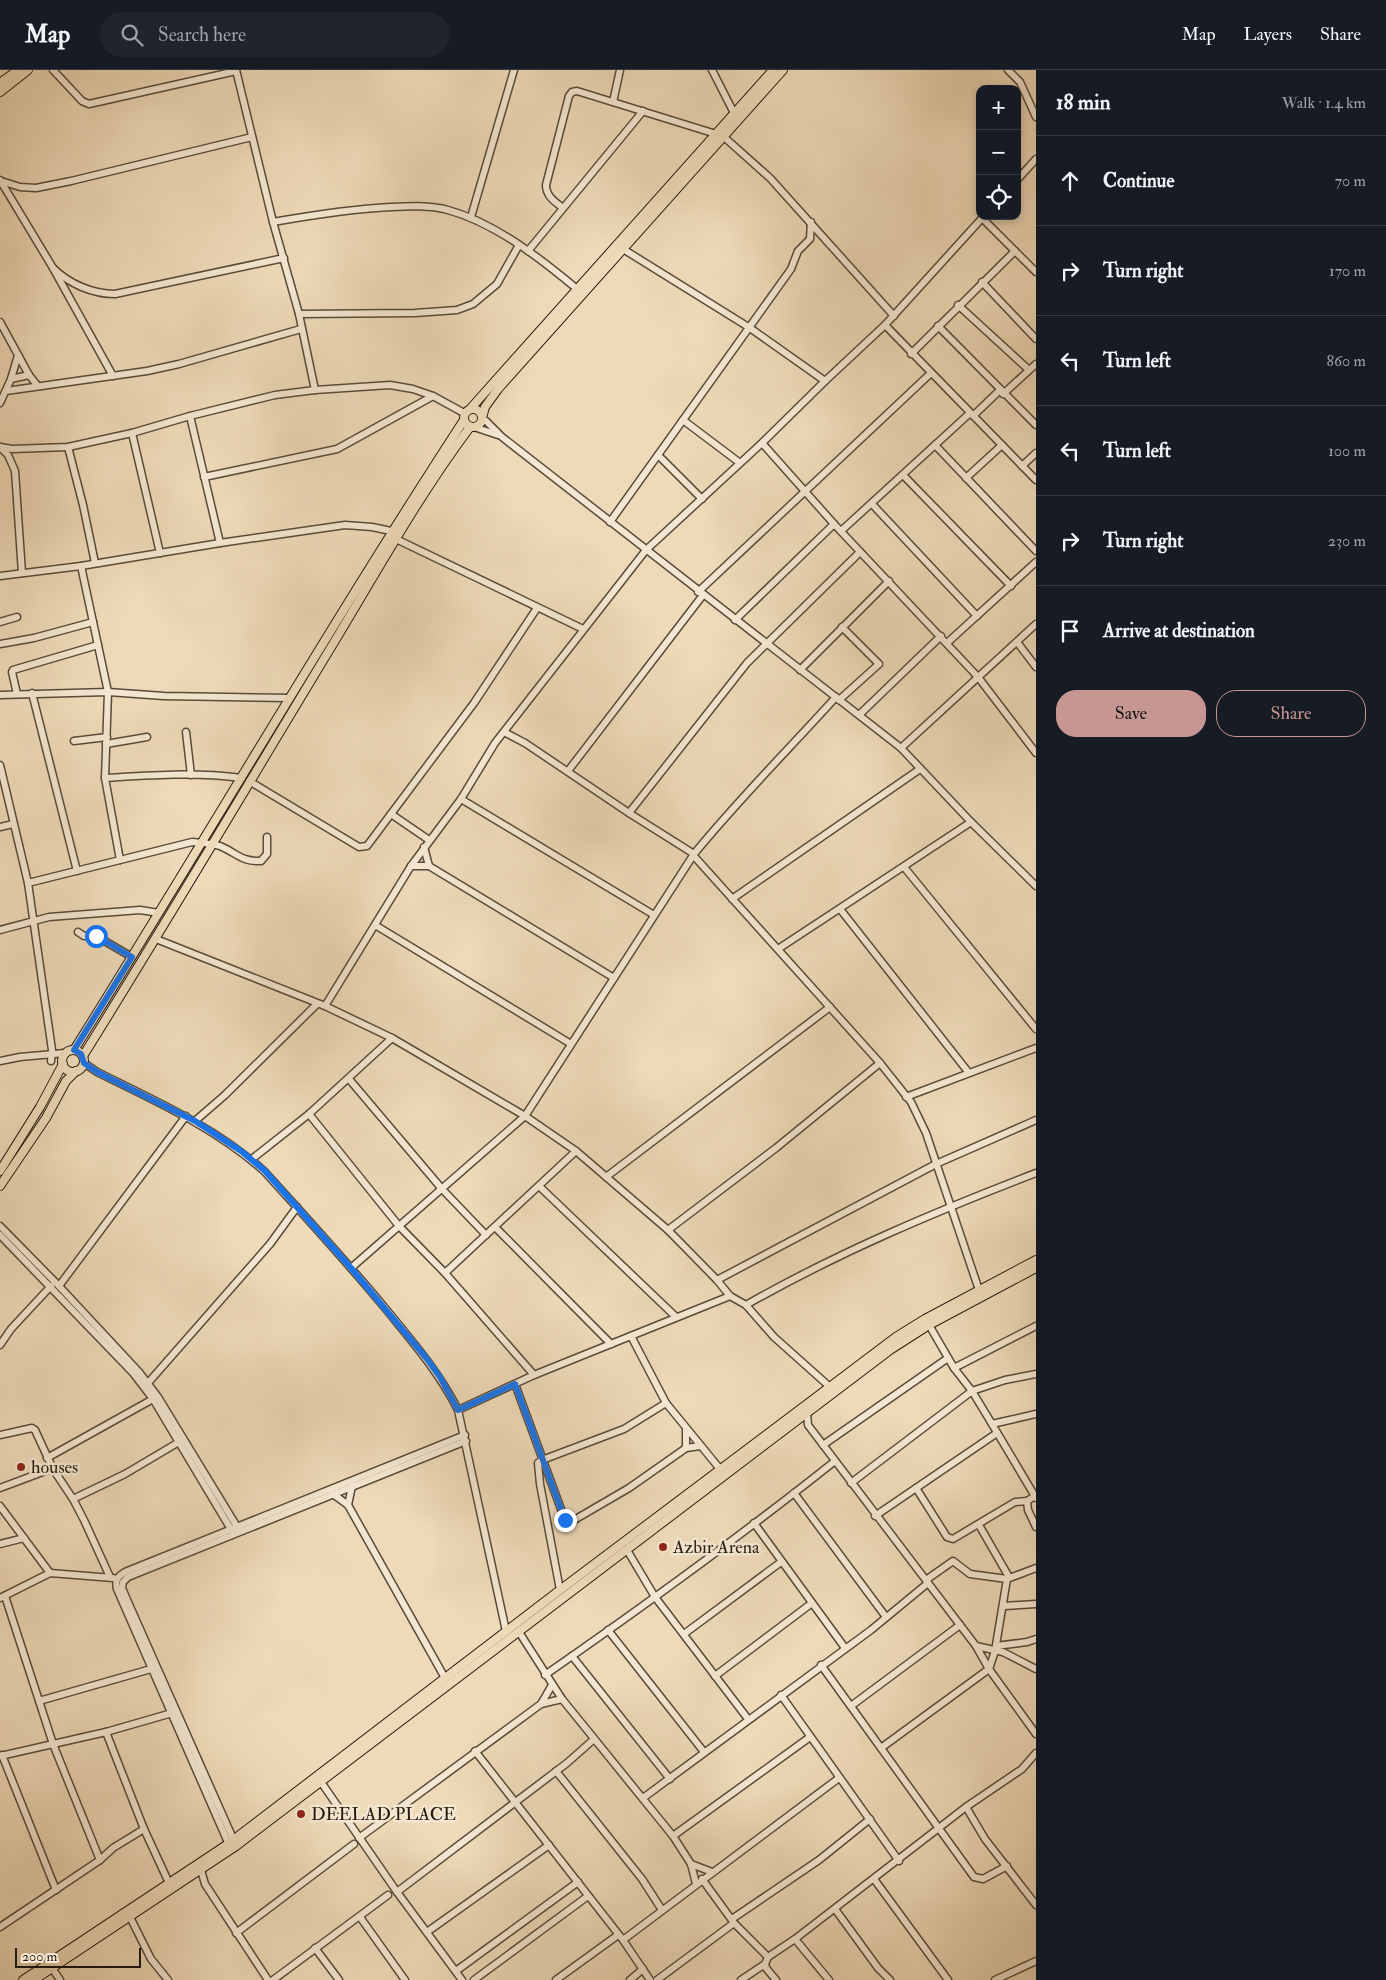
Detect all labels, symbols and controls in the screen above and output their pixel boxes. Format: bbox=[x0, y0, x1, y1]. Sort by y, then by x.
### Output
search box bbox=[100, 12, 450, 57]
text: Map bbox=[25, 19, 70, 50]
icon: search bbox=[118, 21, 146, 49]
text: Search here bbox=[158, 23, 246, 47]
text: Map bbox=[1182, 23, 1216, 46]
text: Layers bbox=[1244, 23, 1292, 46]
text: Share bbox=[1320, 23, 1361, 46]
map controls bbox=[976, 85, 1021, 220]
button: + bbox=[976, 85, 1021, 130]
text: 18 min bbox=[1056, 89, 1110, 116]
text: Walk · 1.4 km bbox=[1282, 93, 1366, 113]
button: − bbox=[976, 130, 1021, 175]
icon: ahead bbox=[1056, 167, 1084, 195]
text: Continue bbox=[1103, 169, 1174, 193]
text: 70 m bbox=[1335, 171, 1366, 191]
button: locate bbox=[976, 175, 1021, 220]
icon: right bbox=[1056, 257, 1084, 285]
text: Turn right bbox=[1103, 259, 1183, 283]
text: 170 m bbox=[1329, 261, 1366, 281]
icon: left bbox=[1056, 347, 1084, 375]
text: Turn left bbox=[1103, 349, 1171, 373]
text: 860 m bbox=[1326, 351, 1366, 371]
icon: left bbox=[1056, 437, 1084, 465]
text: Turn left bbox=[1103, 439, 1171, 463]
text: 100 m bbox=[1328, 441, 1366, 461]
icon: right bbox=[1056, 527, 1084, 555]
text: Turn right bbox=[1103, 529, 1183, 553]
text: 230 m bbox=[1328, 531, 1366, 551]
icon: arrive bbox=[1056, 617, 1084, 645]
text: Arrive at destination bbox=[1103, 619, 1255, 643]
button: Save bbox=[1056, 690, 1206, 737]
button: Share bbox=[1216, 690, 1366, 737]
route start bbox=[85, 925, 108, 948]
place label: houses bbox=[31, 1456, 78, 1479]
marker: houses bbox=[15, 1461, 27, 1473]
route end bbox=[554, 1509, 577, 1532]
place label: Azbir Arena bbox=[672, 1536, 760, 1559]
marker: Azbir Arena bbox=[657, 1541, 669, 1553]
place label: DEELAD PLACE bbox=[311, 1803, 456, 1826]
marker: DEELAD PLACE bbox=[295, 1808, 307, 1820]
scale bar bbox=[15, 1945, 141, 1968]
text: 200 m bbox=[22, 1948, 57, 1965]

